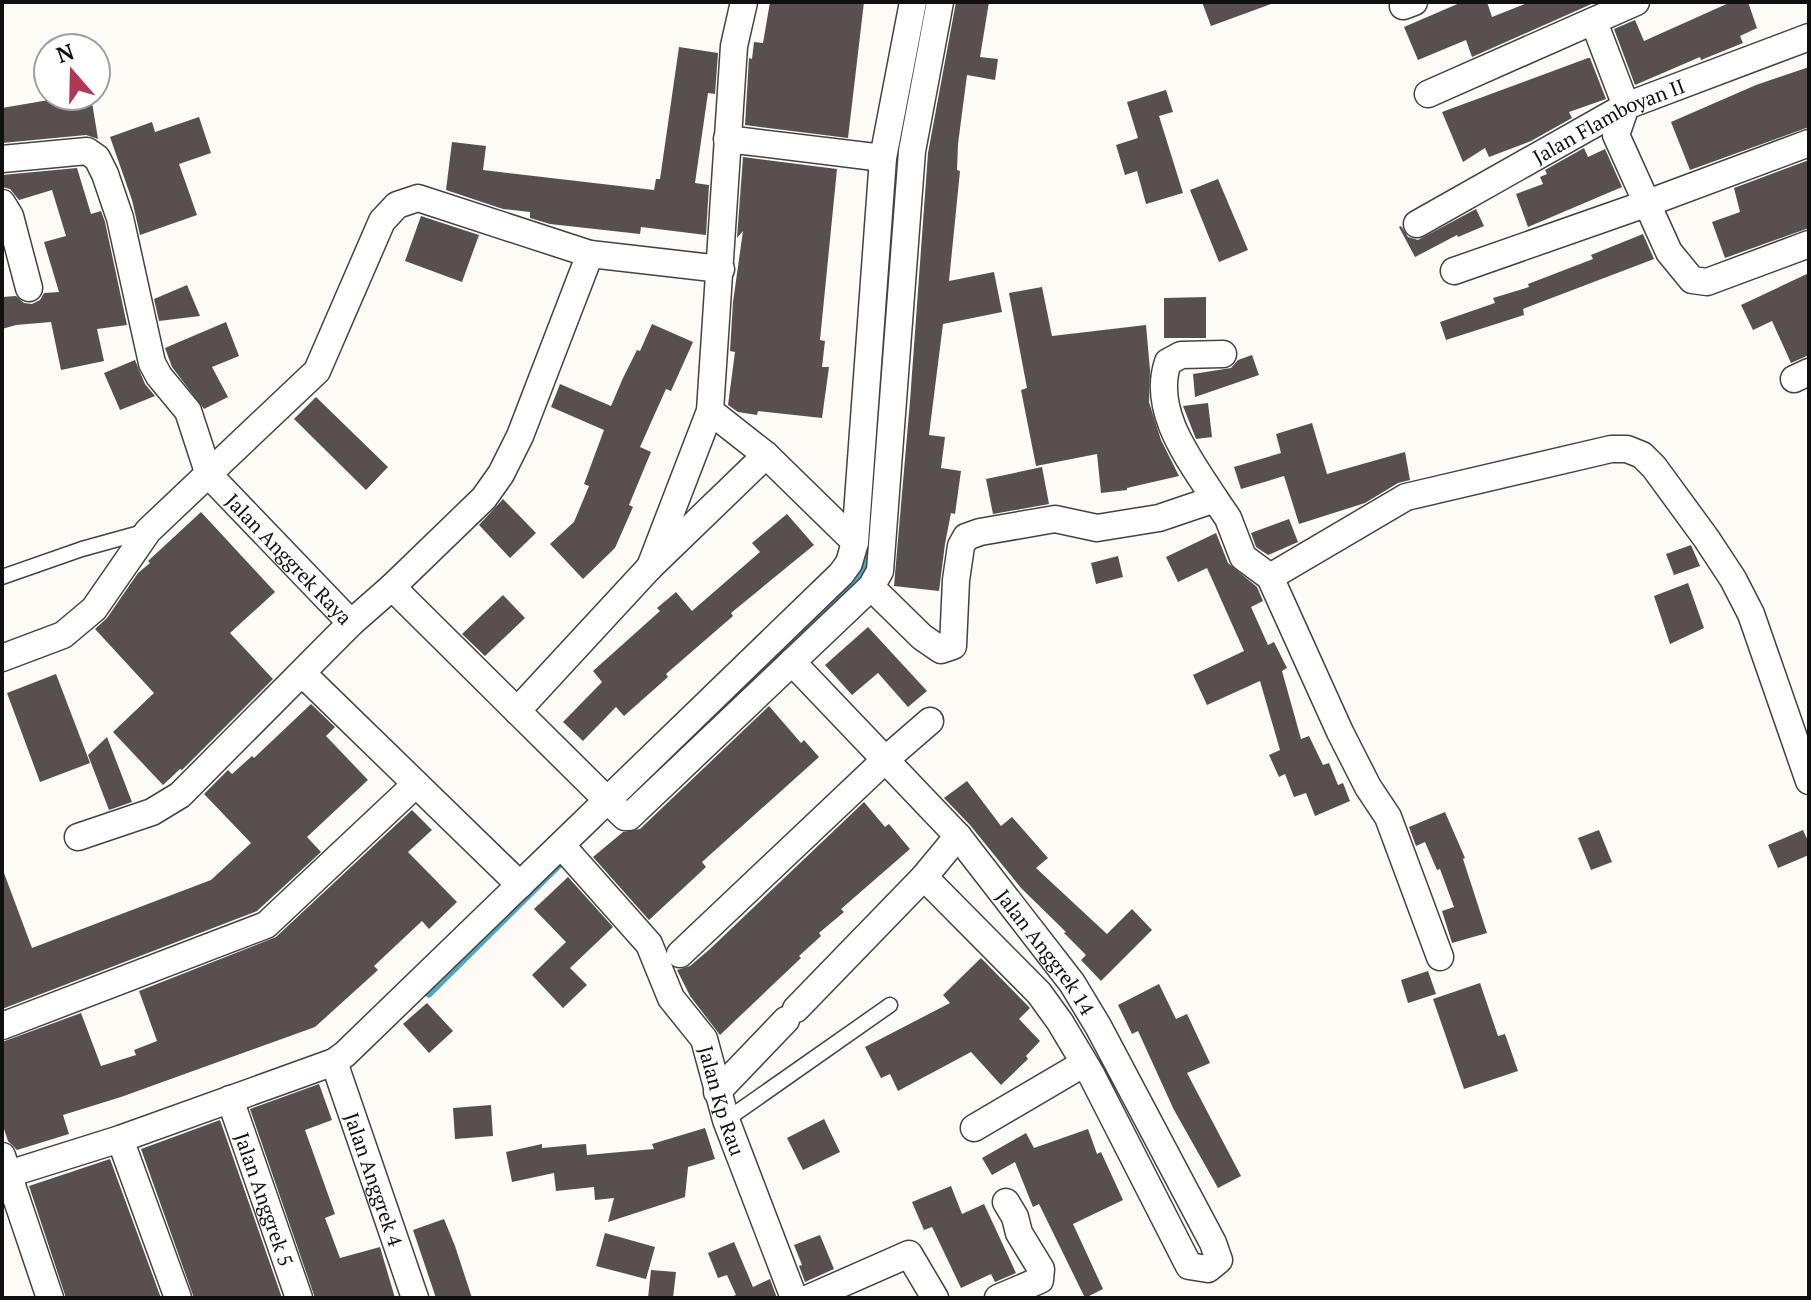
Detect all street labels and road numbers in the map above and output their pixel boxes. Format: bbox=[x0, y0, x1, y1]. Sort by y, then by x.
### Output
street label: Jalan Flamboyan II bbox=[1528, 72, 1688, 170]
street label: Jalan Anggrek Raya bbox=[220, 487, 359, 630]
street label: Jalan Anggrek 14 bbox=[990, 883, 1102, 1020]
street label: Jalan Kp Rau bbox=[693, 1043, 752, 1159]
street label: Jalan Anggrek 4 bbox=[339, 1109, 410, 1250]
street label: Jalan Anggrek 5 bbox=[229, 1129, 300, 1270]

